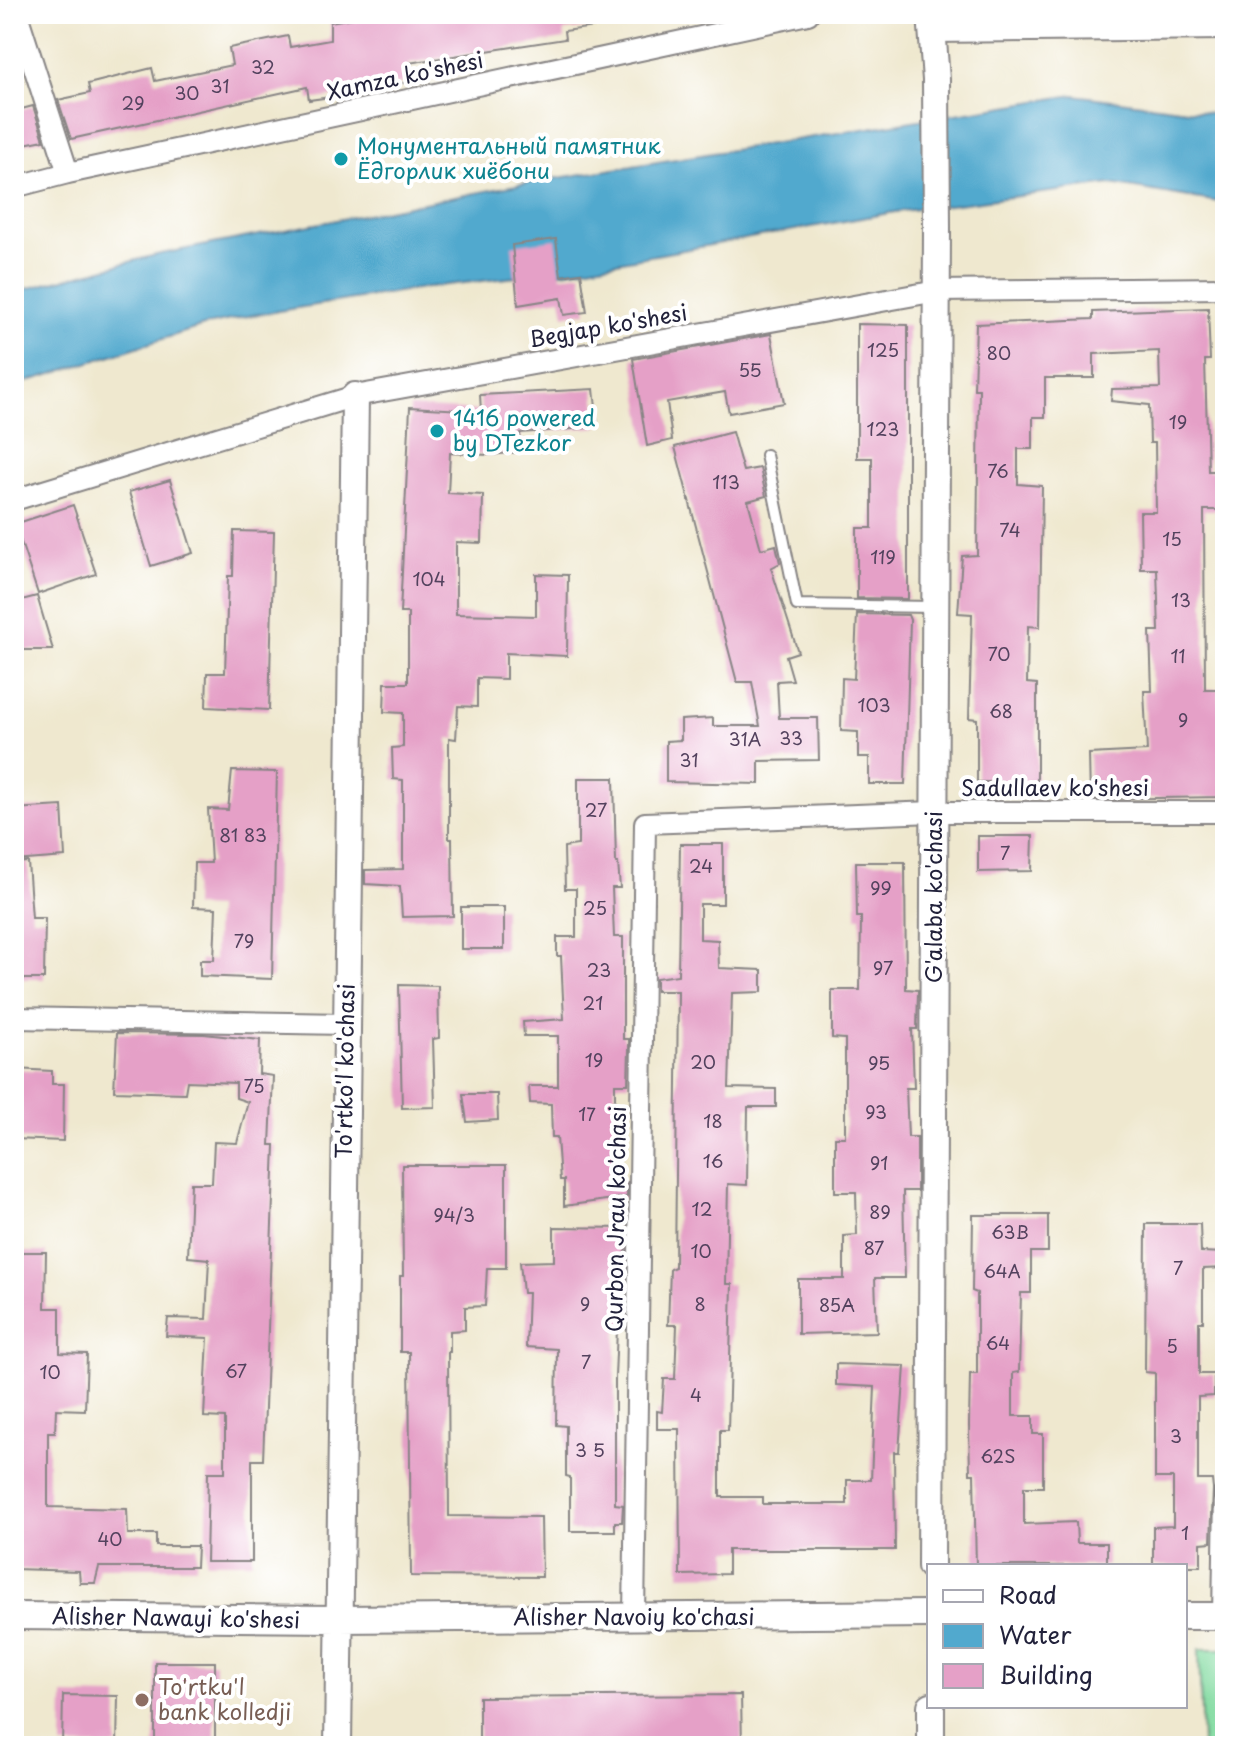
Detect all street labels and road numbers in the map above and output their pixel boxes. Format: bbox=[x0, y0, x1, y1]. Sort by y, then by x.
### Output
street label: Xamza ko'shesi bbox=[323, 42, 486, 107]
street label: Begjap ko'shesi bbox=[526, 294, 689, 355]
street label: Sadullaev ko'shesi bbox=[961, 770, 1149, 803]
street label: G'alaba ko'chasi bbox=[916, 811, 949, 983]
street label: To'rtko'l ko'chasi bbox=[325, 983, 362, 1159]
street label: Qurbon Jrau ko'chasi bbox=[596, 1106, 633, 1332]
street label: Alisher Nawayi ko'shesi bbox=[52, 1598, 300, 1635]
street label: Alisher Navoiy ko'chasi bbox=[513, 1599, 755, 1632]

